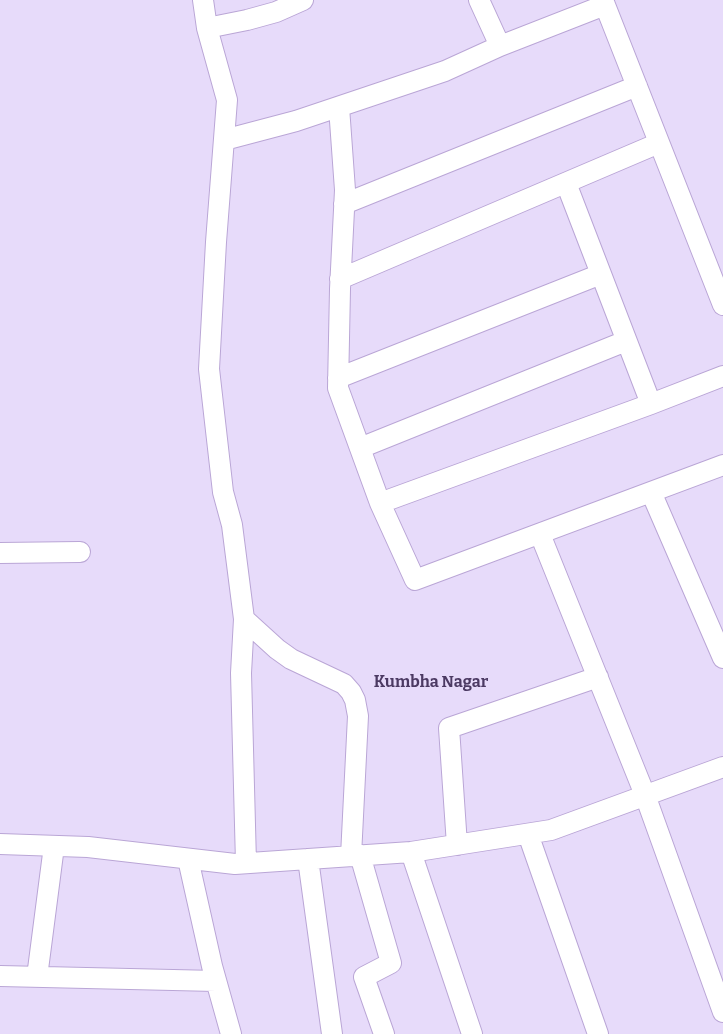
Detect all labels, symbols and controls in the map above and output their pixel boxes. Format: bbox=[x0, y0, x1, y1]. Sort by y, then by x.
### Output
district label: Kumbha Nagar bbox=[374, 673, 488, 693]

